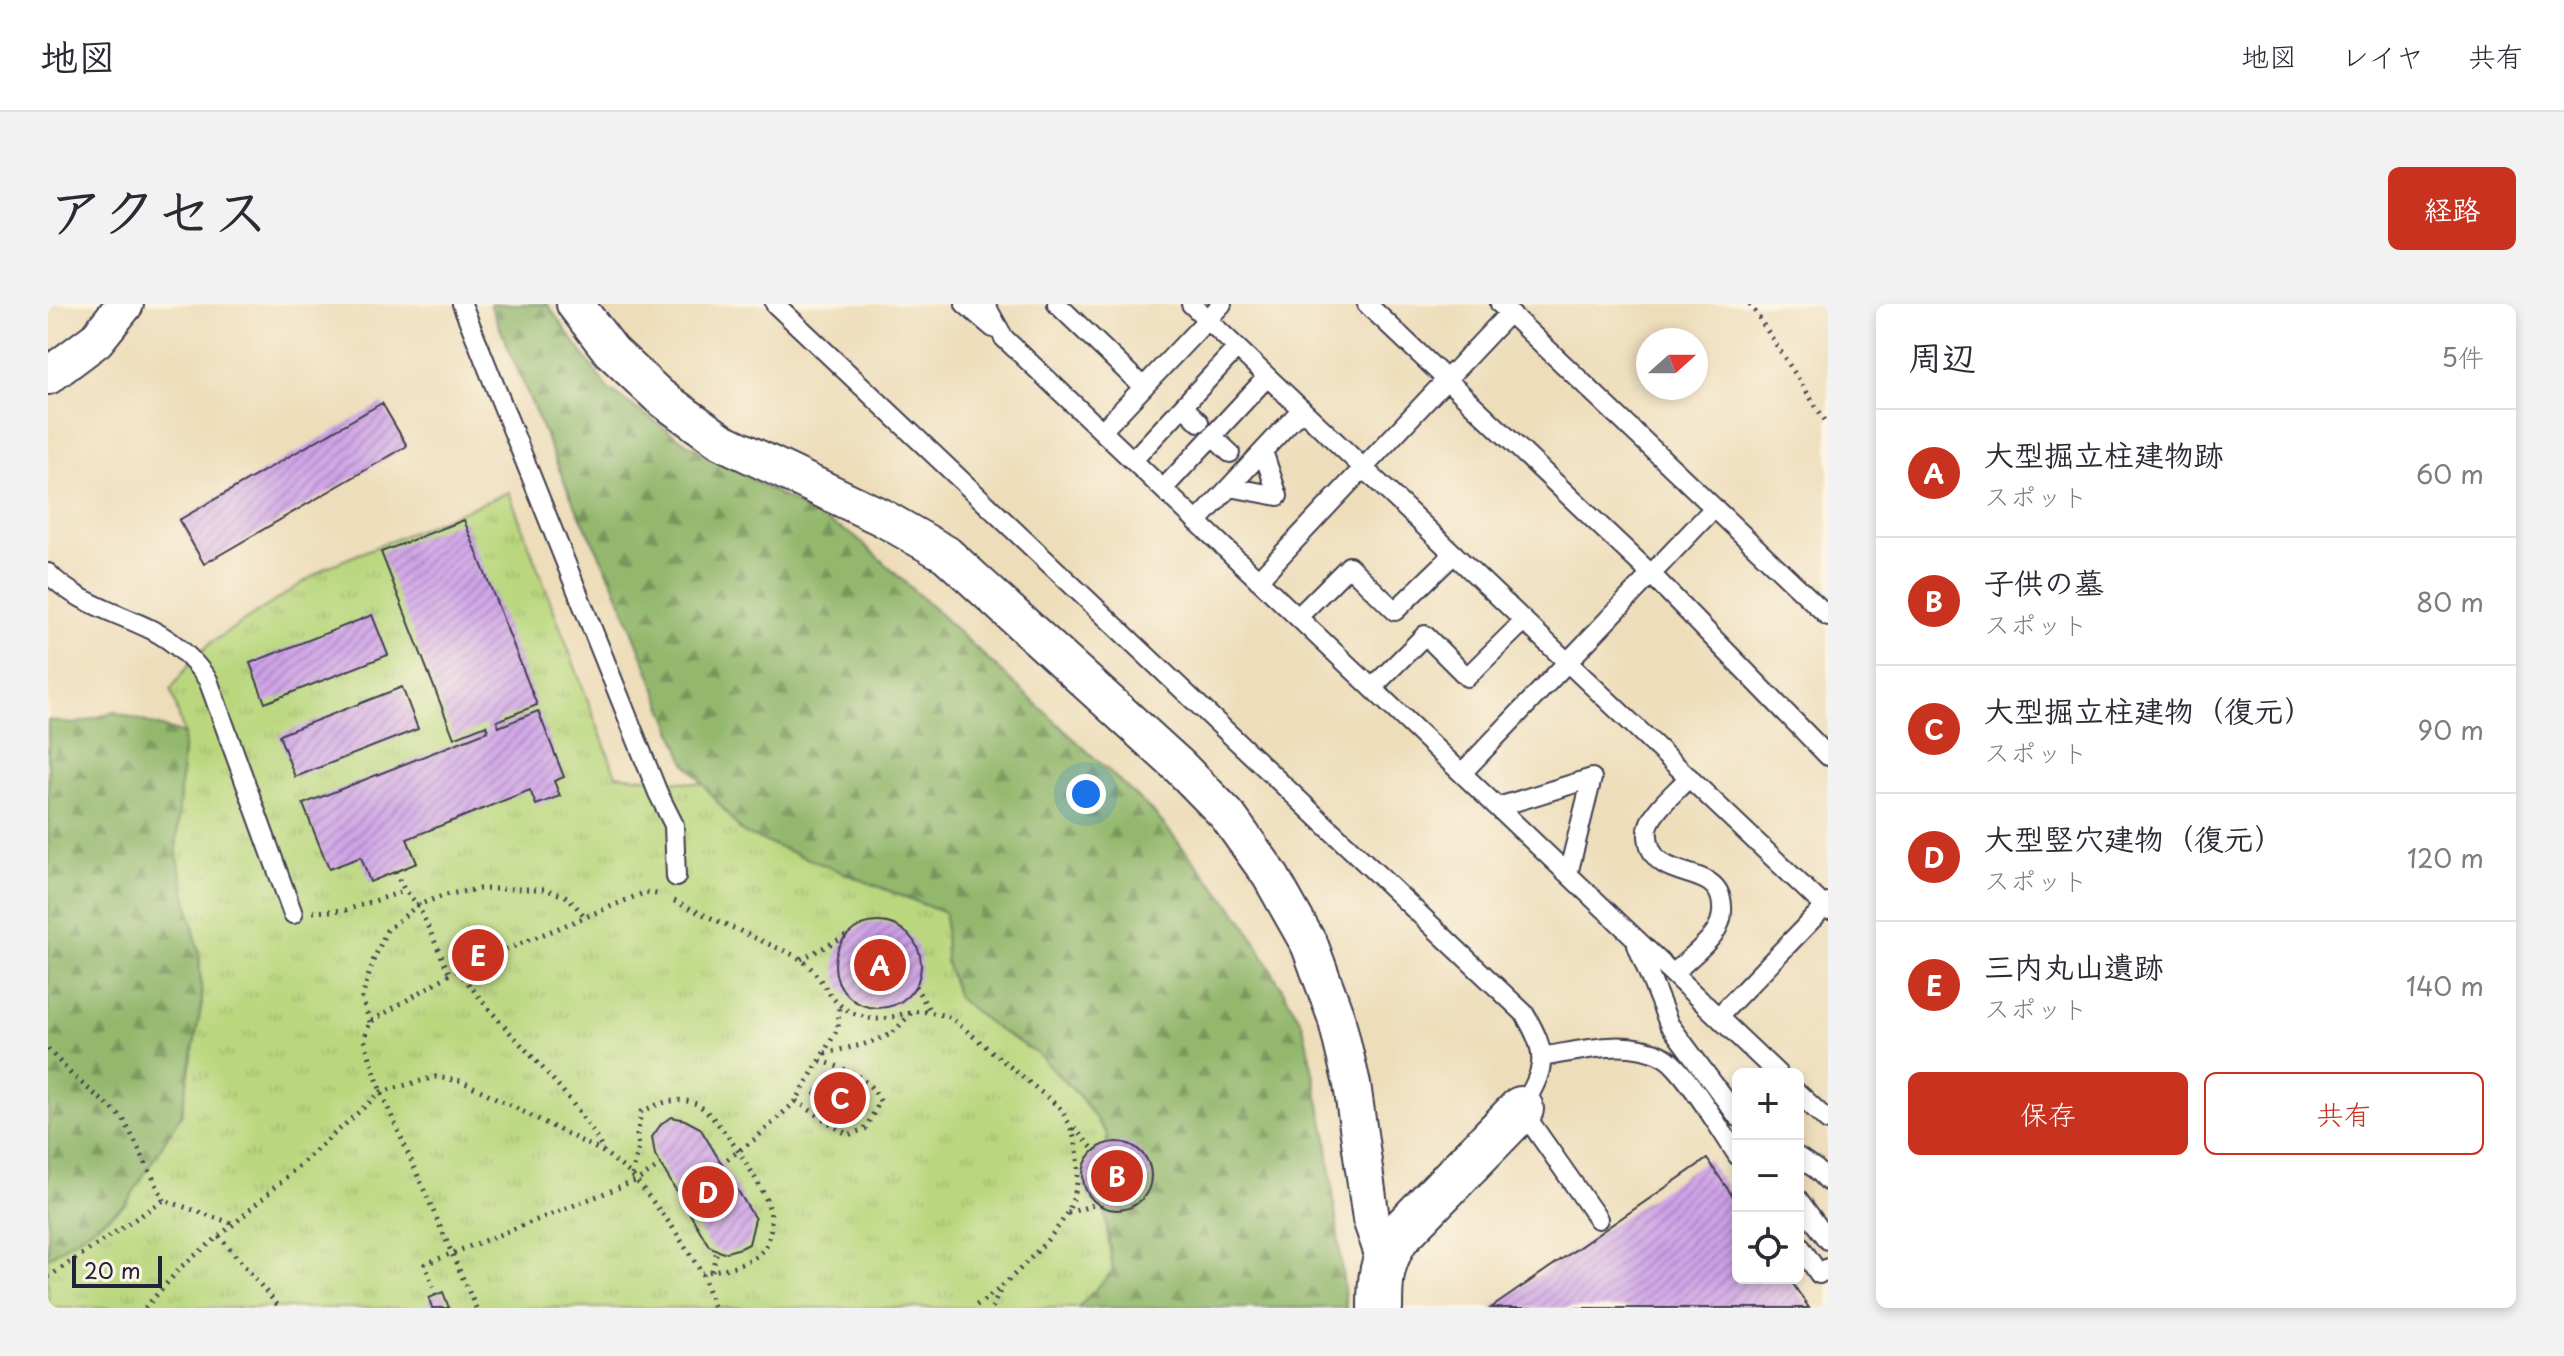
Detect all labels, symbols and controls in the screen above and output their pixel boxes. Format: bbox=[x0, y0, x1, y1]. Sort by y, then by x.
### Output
text: 地図 bbox=[40, 27, 116, 84]
text: 地図 bbox=[2241, 34, 2297, 77]
text: レイヤ bbox=[2341, 34, 2424, 77]
text: 共有 bbox=[2468, 34, 2524, 77]
text: アクセス bbox=[48, 166, 269, 251]
button: 経路 bbox=[2388, 167, 2516, 250]
north arrow bbox=[1636, 328, 1708, 400]
text: 周辺 bbox=[1908, 330, 1976, 382]
text: 5件 bbox=[2441, 337, 2484, 376]
text: 大型掘立柱建物跡 bbox=[1984, 431, 2224, 476]
text: A bbox=[1924, 454, 1944, 493]
text: 60 m bbox=[2416, 454, 2484, 493]
text: スポット bbox=[1984, 476, 2088, 515]
text: 子供の墓 bbox=[1984, 559, 2104, 604]
text: B bbox=[1925, 582, 1943, 621]
text: 80 m bbox=[2416, 582, 2484, 621]
text: スポット bbox=[1984, 604, 2088, 643]
text: 大型掘立柱建物（復元） bbox=[1984, 687, 2314, 732]
text: C bbox=[1924, 710, 1944, 749]
text: 90 m bbox=[2417, 710, 2484, 749]
text: スポット bbox=[1984, 732, 2088, 771]
your location bbox=[1066, 774, 1106, 814]
text: 大型竪穴建物（復元） bbox=[1984, 815, 2284, 860]
text: D bbox=[1924, 838, 1944, 877]
text: 120 m bbox=[2407, 838, 2484, 877]
text: スポット bbox=[1984, 860, 2088, 899]
pin: E bbox=[452, 925, 504, 985]
pin: A bbox=[854, 935, 906, 995]
text: 三内丸山遺跡 bbox=[1984, 943, 2164, 988]
text: E bbox=[1926, 966, 1942, 1005]
text: 140 m bbox=[2406, 966, 2484, 1005]
text: スポット bbox=[1984, 988, 2088, 1027]
pin: C bbox=[814, 1068, 866, 1128]
map controls bbox=[1732, 1068, 1804, 1284]
button: + bbox=[1732, 1068, 1804, 1140]
button: 保存 bbox=[1908, 1072, 2188, 1155]
button: 共有 bbox=[2204, 1072, 2484, 1155]
button: − bbox=[1732, 1140, 1804, 1212]
pin: B bbox=[1091, 1146, 1143, 1206]
pin: D bbox=[682, 1162, 734, 1222]
button: locate bbox=[1732, 1212, 1804, 1284]
scale bar bbox=[72, 1252, 162, 1288]
text: 20 m bbox=[84, 1253, 141, 1286]

